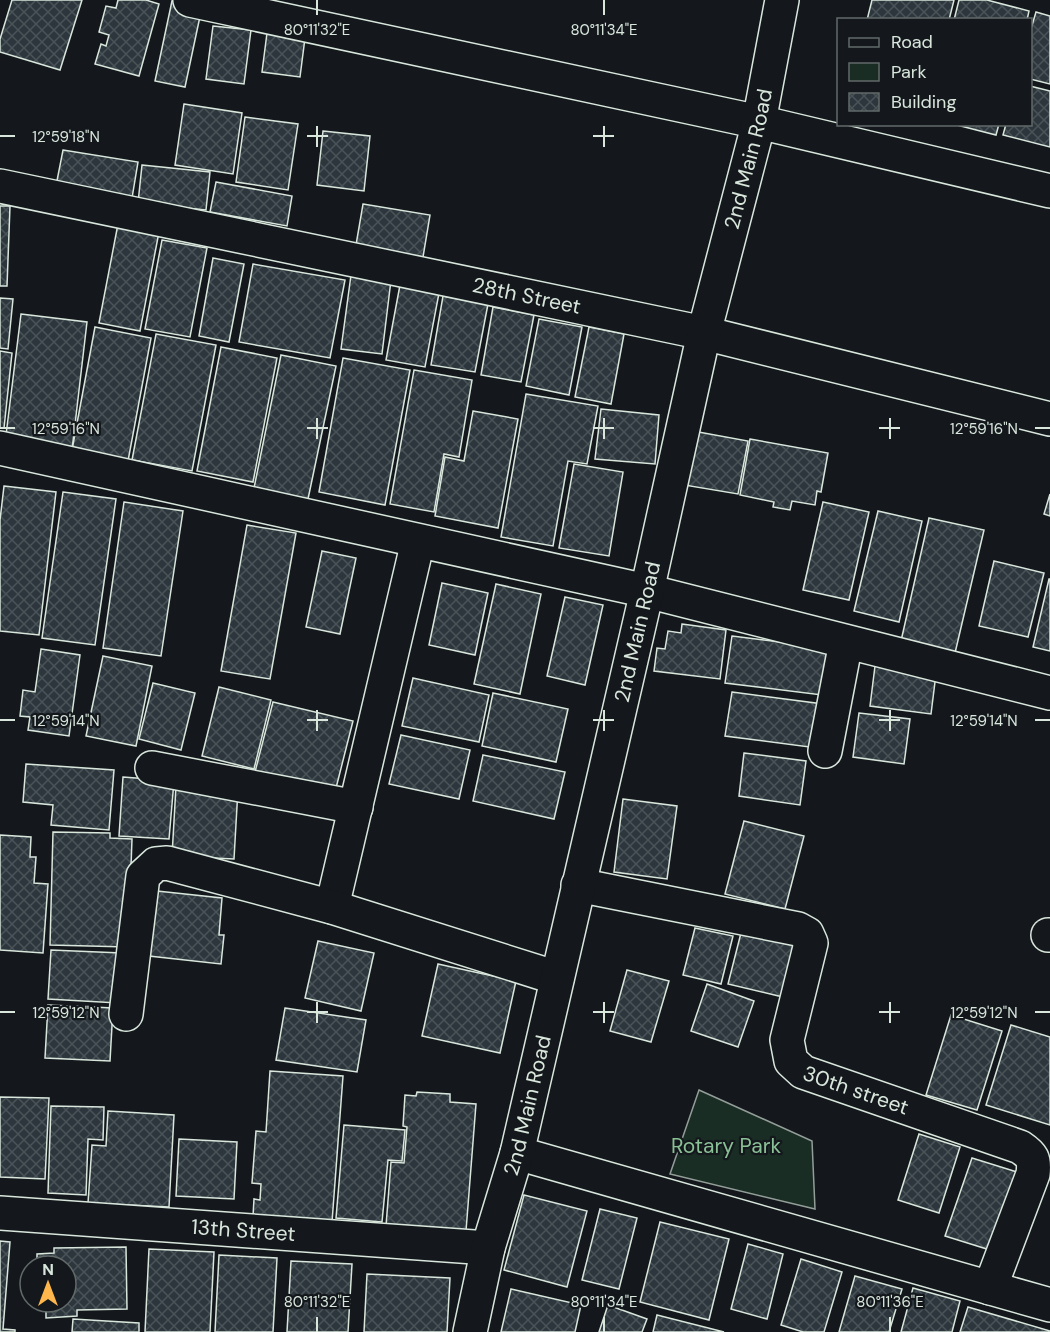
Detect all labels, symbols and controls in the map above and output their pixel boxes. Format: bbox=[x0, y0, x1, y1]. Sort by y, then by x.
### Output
legend bbox=[837, 18, 1032, 126]
text: 80°11'32"E bbox=[284, 20, 350, 40]
text: 80°11'34"E bbox=[570, 20, 638, 40]
text: Road bbox=[891, 30, 933, 54]
text: Park bbox=[891, 60, 927, 84]
street label: 2nd Main Road bbox=[718, 86, 779, 232]
text: Building bbox=[891, 90, 956, 114]
text: 12°59'18"N bbox=[32, 127, 100, 147]
street label: 28th Street bbox=[470, 271, 583, 321]
text: 12°59'16"N bbox=[32, 419, 100, 439]
text: 12°59'16"N bbox=[950, 419, 1018, 439]
street label: 2nd Main Road bbox=[608, 559, 667, 705]
text: 12°59'14"N bbox=[32, 711, 100, 731]
text: 12°59'14"N bbox=[950, 711, 1018, 731]
text: 12°59'12"N bbox=[32, 1003, 100, 1023]
text: 12°59'12"N bbox=[950, 1003, 1018, 1023]
street label: 2nd Main Road bbox=[497, 1032, 558, 1179]
street label: 30th street bbox=[799, 1059, 912, 1121]
park label: Rotary Park bbox=[671, 1132, 781, 1160]
street label: 13th Street bbox=[190, 1213, 296, 1248]
north arrow bbox=[18, 1254, 78, 1314]
text: N bbox=[42, 1259, 54, 1280]
text: 80°11'32"E bbox=[284, 1292, 350, 1312]
text: 80°11'34"E bbox=[570, 1292, 638, 1312]
text: 80°11'36"E bbox=[856, 1292, 924, 1312]

